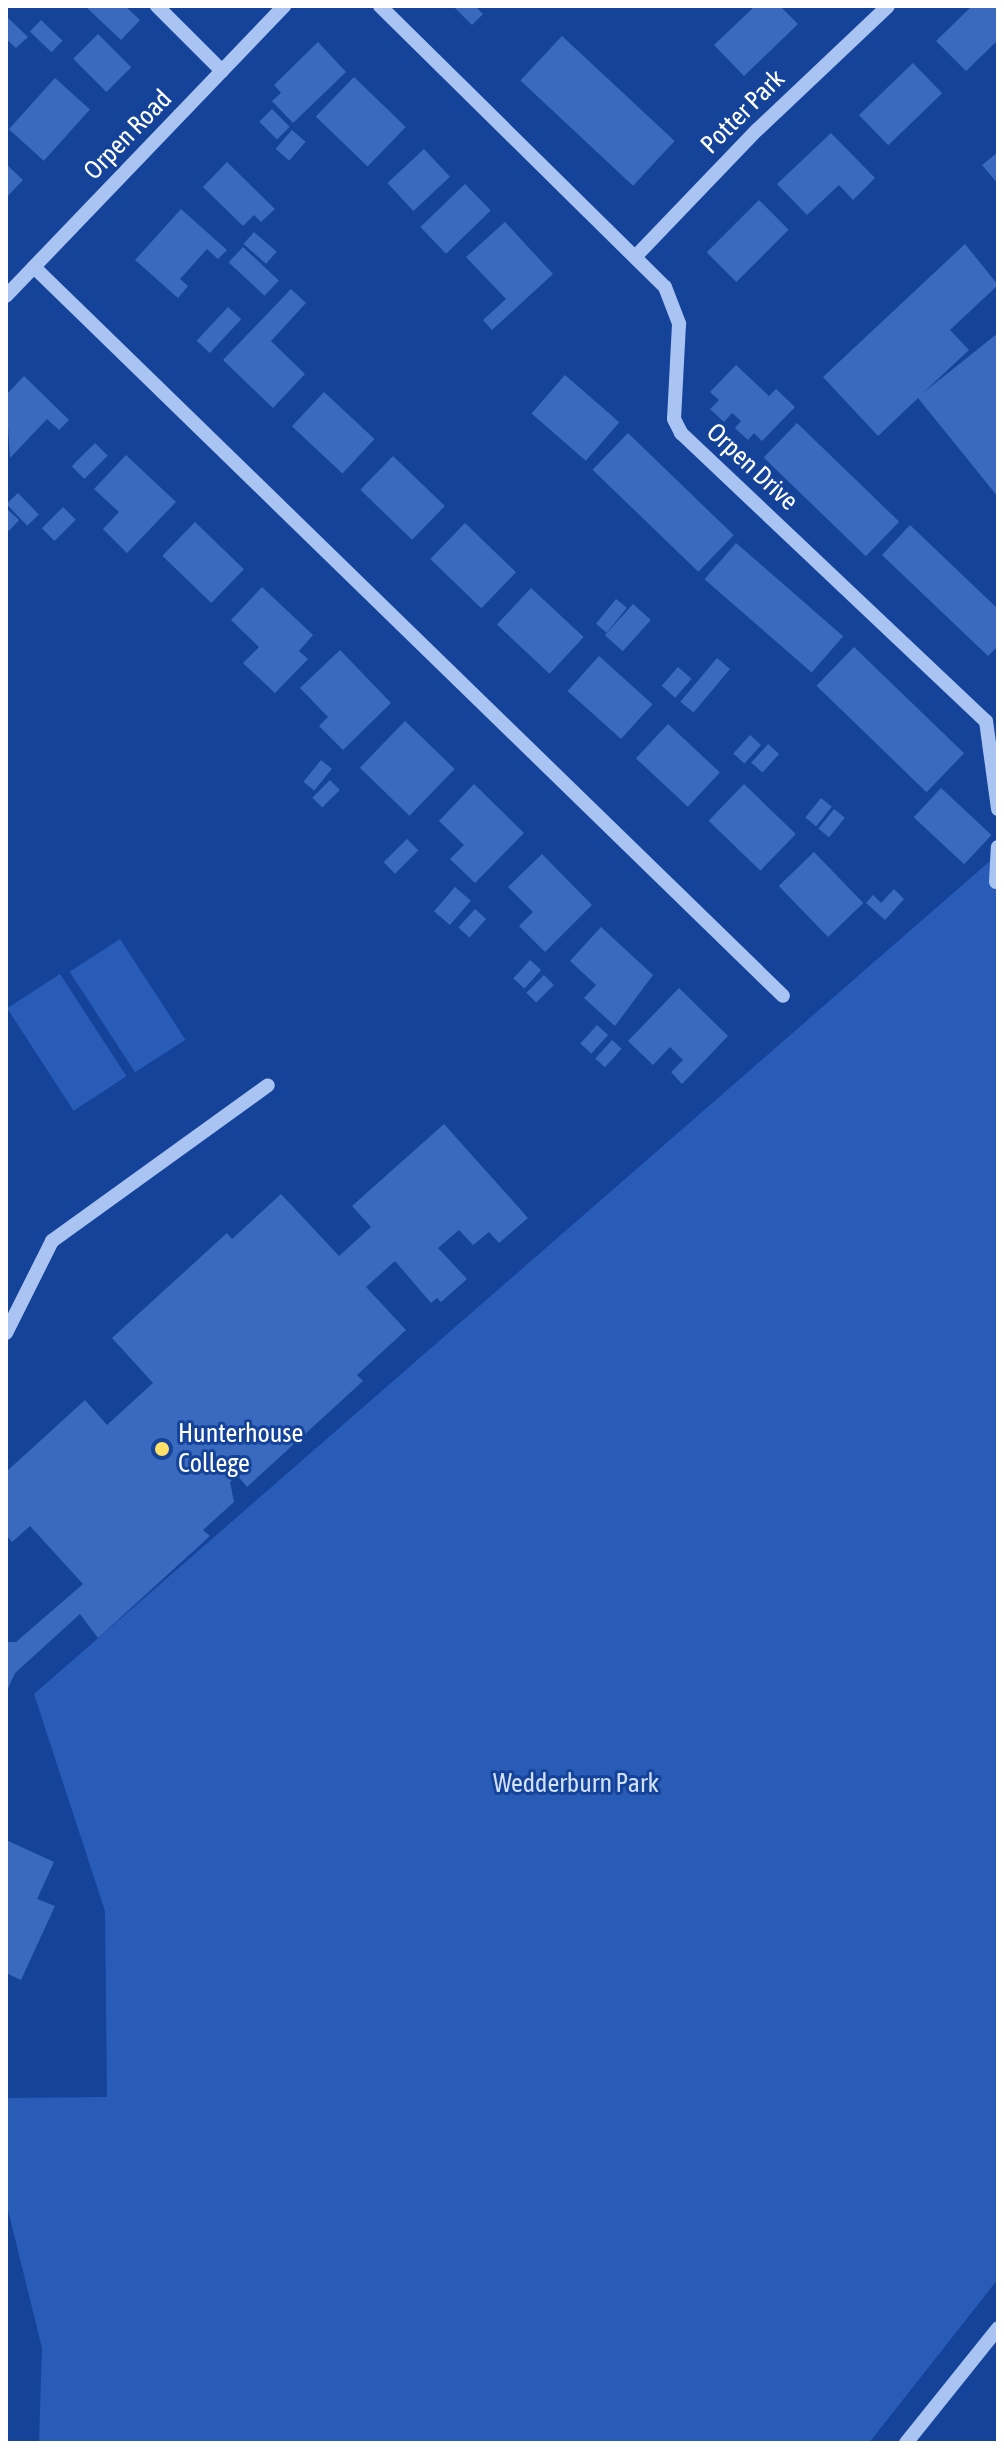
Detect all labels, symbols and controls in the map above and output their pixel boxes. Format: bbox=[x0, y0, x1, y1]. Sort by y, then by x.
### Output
street label: Potter Park bbox=[695, 64, 791, 160]
street label: Orpen Road bbox=[78, 84, 178, 186]
street label: Orpen Drive bbox=[700, 417, 804, 517]
place label: Hunterhouse College bbox=[178, 1418, 303, 1480]
marker: Hunterhouse College bbox=[153, 1440, 171, 1458]
park label: Wedderburn Park bbox=[493, 1768, 659, 1800]

